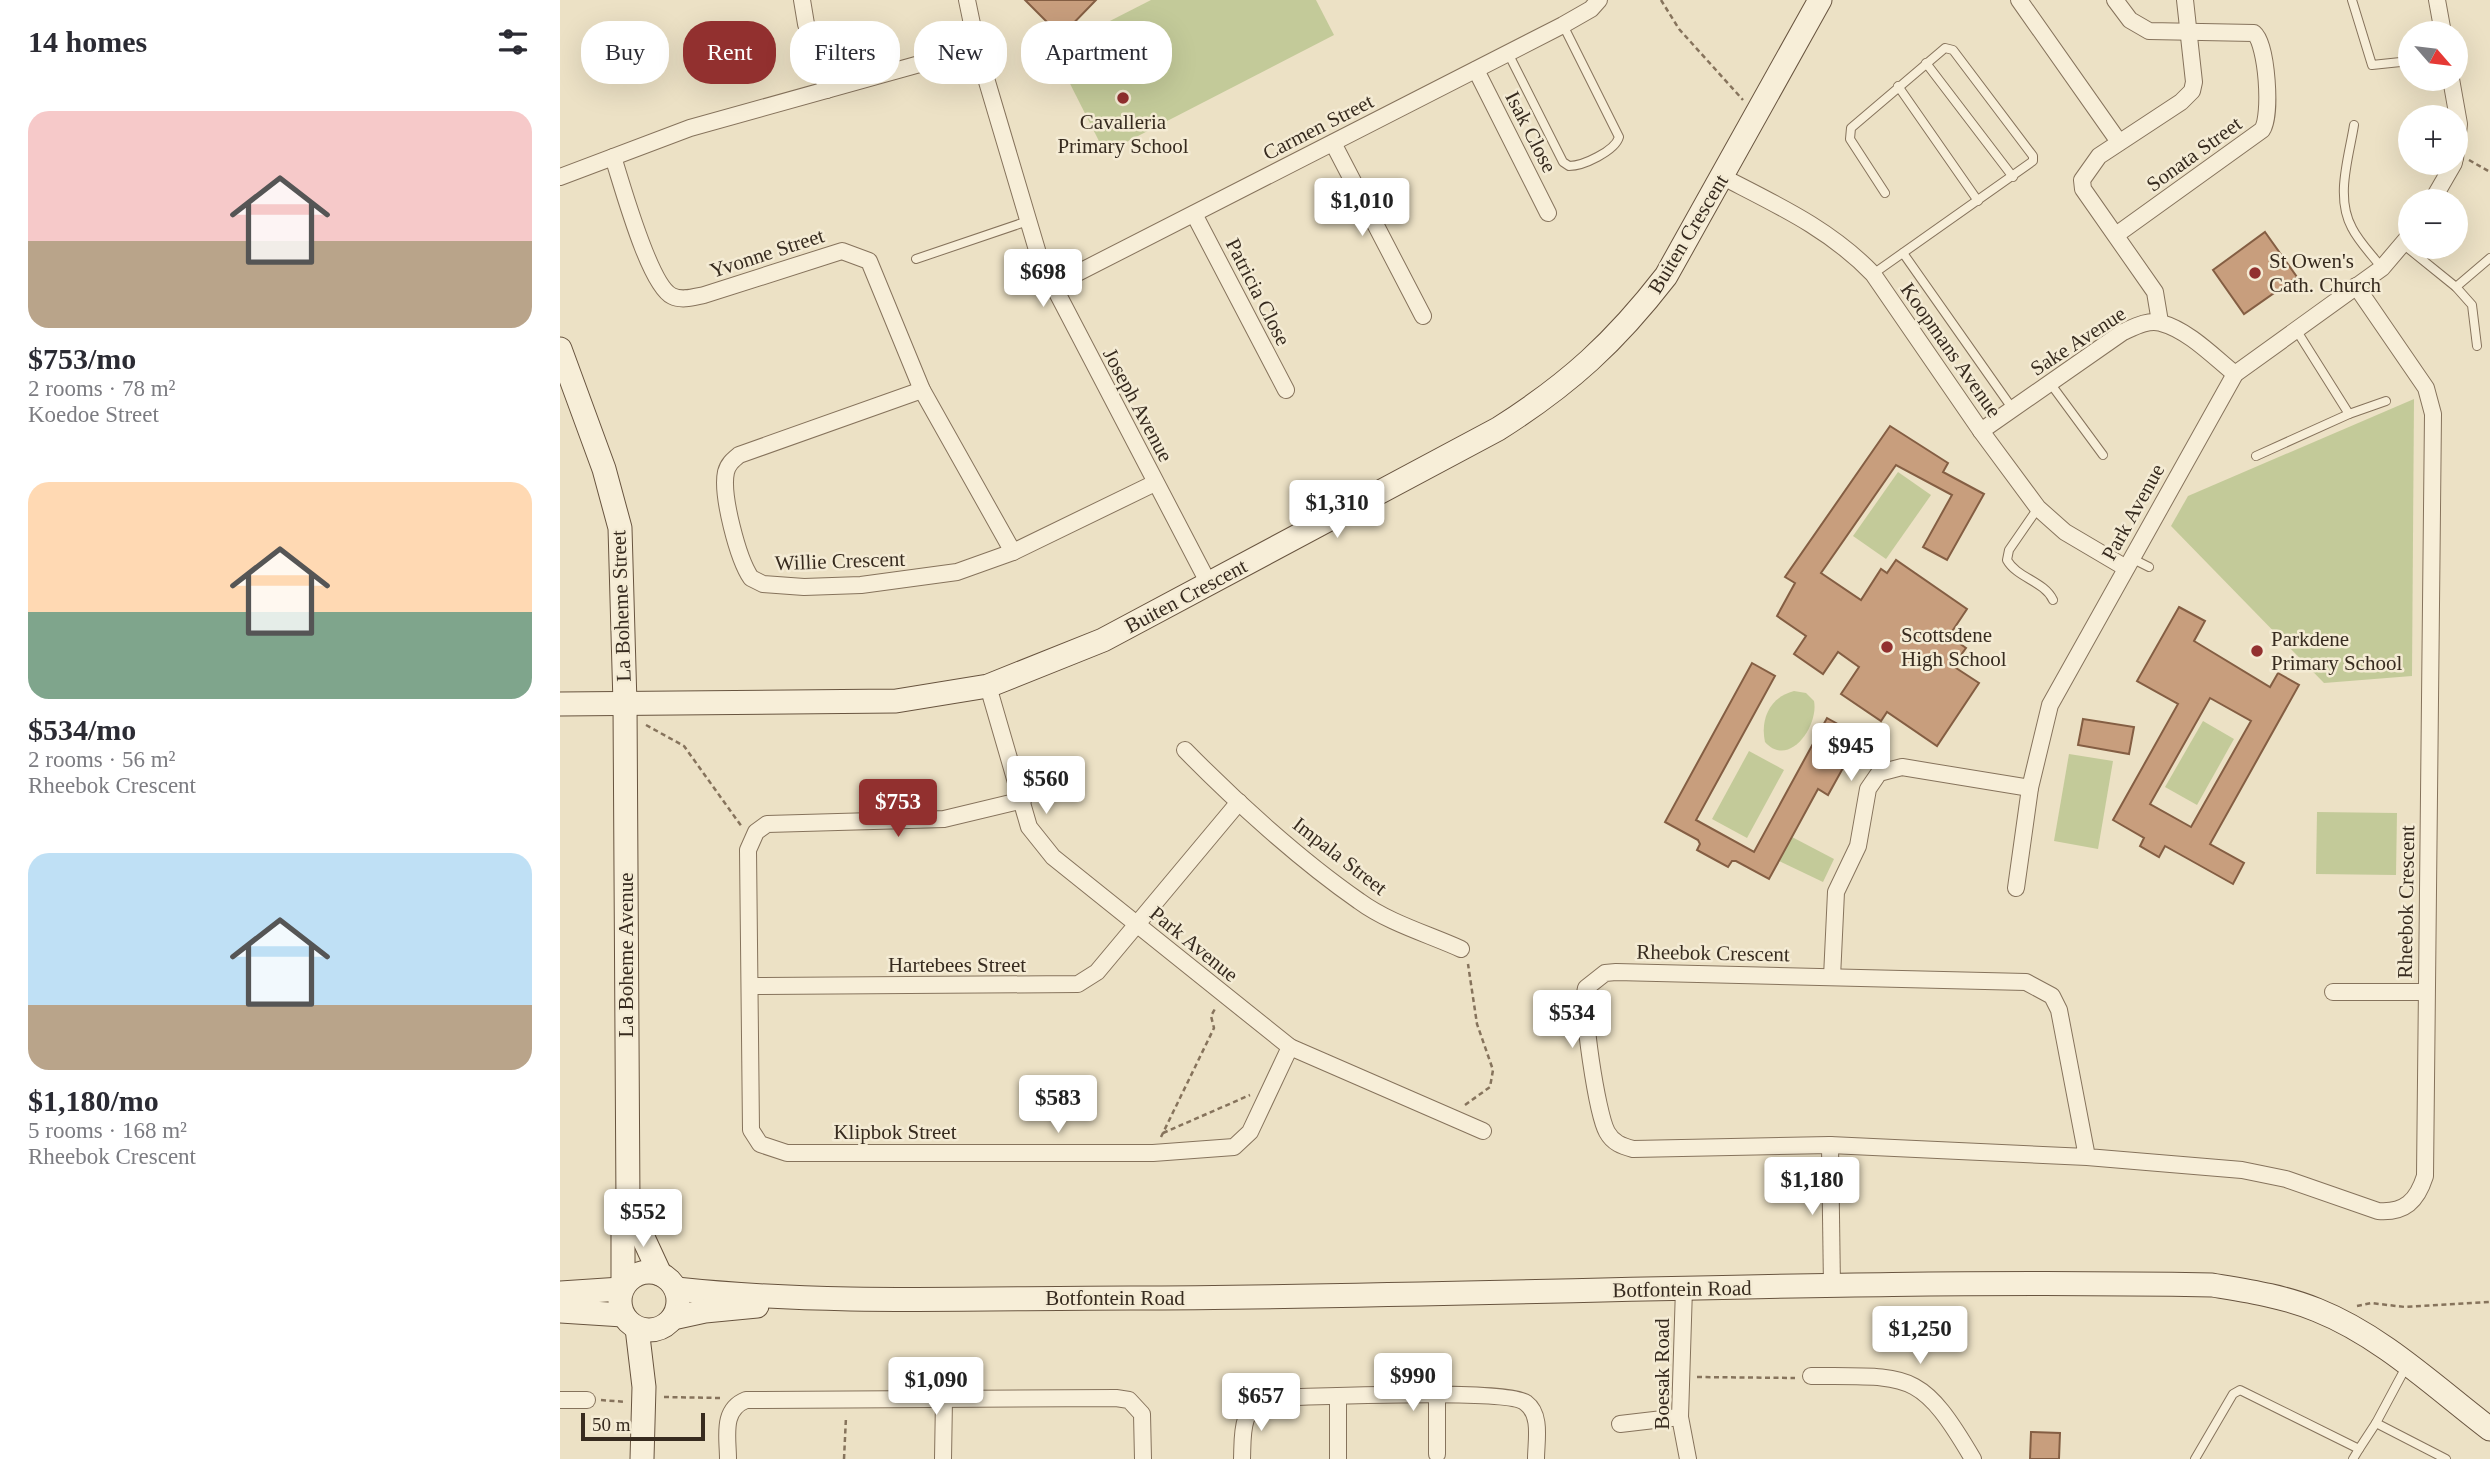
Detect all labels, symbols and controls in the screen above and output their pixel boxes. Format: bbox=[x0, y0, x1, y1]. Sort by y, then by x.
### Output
chip: Buy bbox=[581, 21, 669, 84]
chip: Rent bbox=[683, 21, 776, 84]
chip: Filters bbox=[790, 21, 900, 84]
chip: New bbox=[914, 21, 1007, 84]
chip: Apartment bbox=[1021, 21, 1172, 84]
north arrow bbox=[2398, 21, 2468, 91]
map controls bbox=[2398, 21, 2468, 259]
icon: filters bbox=[494, 23, 532, 61]
text: 14 homes bbox=[28, 25, 147, 58]
street label: Isak Close bbox=[1500, 87, 1562, 177]
street label: Carmen Street bbox=[1259, 89, 1377, 165]
marker: Cavalleria Primary School bbox=[1115, 90, 1131, 106]
button: + bbox=[2398, 105, 2468, 175]
place label: Cavalleria Primary School bbox=[1057, 110, 1189, 158]
street label: Sonata Street bbox=[2142, 111, 2246, 196]
icon: home bbox=[217, 157, 343, 283]
street label: Buiten Crescent bbox=[1643, 170, 1733, 298]
pin: $1,010 bbox=[1305, 178, 1419, 238]
text: $1,010 bbox=[1330, 188, 1394, 213]
button: − bbox=[2398, 189, 2468, 259]
street label: Yvonne Street bbox=[707, 223, 827, 283]
street label: Patricia Close bbox=[1221, 234, 1295, 350]
place label: St Owen's Cath. Church bbox=[2269, 249, 2381, 297]
pin: $698 bbox=[1002, 250, 1084, 309]
text: $698 bbox=[1020, 259, 1066, 284]
marker: St Owen's Cath. Church bbox=[2247, 265, 2263, 281]
street label: Koopmans Avenue bbox=[1896, 278, 2006, 422]
street label: Sake Avenue bbox=[2026, 301, 2130, 381]
text: $753/mo bbox=[28, 342, 136, 375]
street label: Joseph Avenue bbox=[1098, 344, 1178, 466]
text: 2 rooms · 78 m² bbox=[28, 376, 175, 401]
text: Koedoe Street bbox=[28, 402, 159, 427]
street label: Park Avenue bbox=[2097, 460, 2169, 564]
pin: $1,310 bbox=[1280, 480, 1394, 540]
text: $1,310 bbox=[1305, 490, 1369, 515]
icon: home bbox=[217, 528, 343, 654]
street label: La Boheme Street bbox=[606, 530, 636, 682]
street label: Willie Crescent bbox=[774, 547, 906, 575]
street label: Buiten Crescent bbox=[1121, 554, 1251, 638]
place label: Scottsdene High School bbox=[1901, 623, 2007, 671]
place label: Parkdene Primary School bbox=[2271, 627, 2402, 675]
marker: Scottsdene High School bbox=[1879, 639, 1895, 655]
marker: Parkdene Primary School bbox=[2249, 643, 2265, 659]
text: $534/mo bbox=[28, 713, 136, 746]
pin: $945 bbox=[1810, 724, 1892, 783]
text: $945 bbox=[1828, 733, 1874, 758]
text: 2 rooms · 56 m² bbox=[28, 747, 175, 772]
pin: $560 bbox=[1005, 756, 1087, 816]
text: $560 bbox=[1023, 766, 1069, 791]
text: Rheebok Crescent bbox=[28, 773, 196, 798]
pin: $753 bbox=[857, 780, 939, 839]
text: $753 bbox=[875, 789, 921, 814]
street label: Impala Street bbox=[1288, 812, 1392, 900]
street label: Rheebok Crescent bbox=[2393, 825, 2419, 979]
street label: La Boheme Avenue bbox=[614, 872, 638, 1038]
icon: home bbox=[217, 899, 343, 1025]
street label: Park Avenue bbox=[1145, 901, 1243, 987]
street label: Rheebok Crescent bbox=[1636, 940, 1790, 966]
street label: Hartebees Street bbox=[888, 953, 1026, 977]
pin: $534 bbox=[1531, 990, 1613, 1050]
text: $534 bbox=[1549, 1000, 1595, 1025]
pin: $583 bbox=[1017, 1076, 1099, 1135]
text: $1,180/mo bbox=[28, 1084, 159, 1117]
text: $583 bbox=[1035, 1085, 1081, 1110]
text: 5 rooms · 168 m² bbox=[28, 1118, 187, 1143]
street label: Klipbok Street bbox=[833, 1120, 957, 1144]
text: Rheebok Crescent bbox=[28, 1144, 196, 1169]
pin: $1,180 bbox=[1755, 1158, 1869, 1217]
text: $1,180 bbox=[1780, 1167, 1844, 1192]
pin: $552 bbox=[602, 1190, 684, 1249]
text: $552 bbox=[620, 1199, 666, 1224]
street label: Botfontein Road bbox=[1612, 1276, 1752, 1302]
street label: Botfontein Road bbox=[1045, 1286, 1185, 1310]
pin: $1,250 bbox=[1863, 1306, 1977, 1366]
text: $1,250 bbox=[1888, 1316, 1952, 1341]
street label: Boesak Road bbox=[1650, 1318, 1674, 1430]
pin: $990 bbox=[1372, 1354, 1454, 1413]
pin: $1,090 bbox=[879, 1358, 993, 1417]
text: $990 bbox=[1390, 1363, 1436, 1388]
text: $1,090 bbox=[904, 1367, 968, 1392]
pin: $657 bbox=[1220, 1374, 1302, 1433]
text: $657 bbox=[1238, 1383, 1284, 1408]
scale bar bbox=[581, 1410, 705, 1442]
text: 50 m bbox=[592, 1414, 631, 1435]

